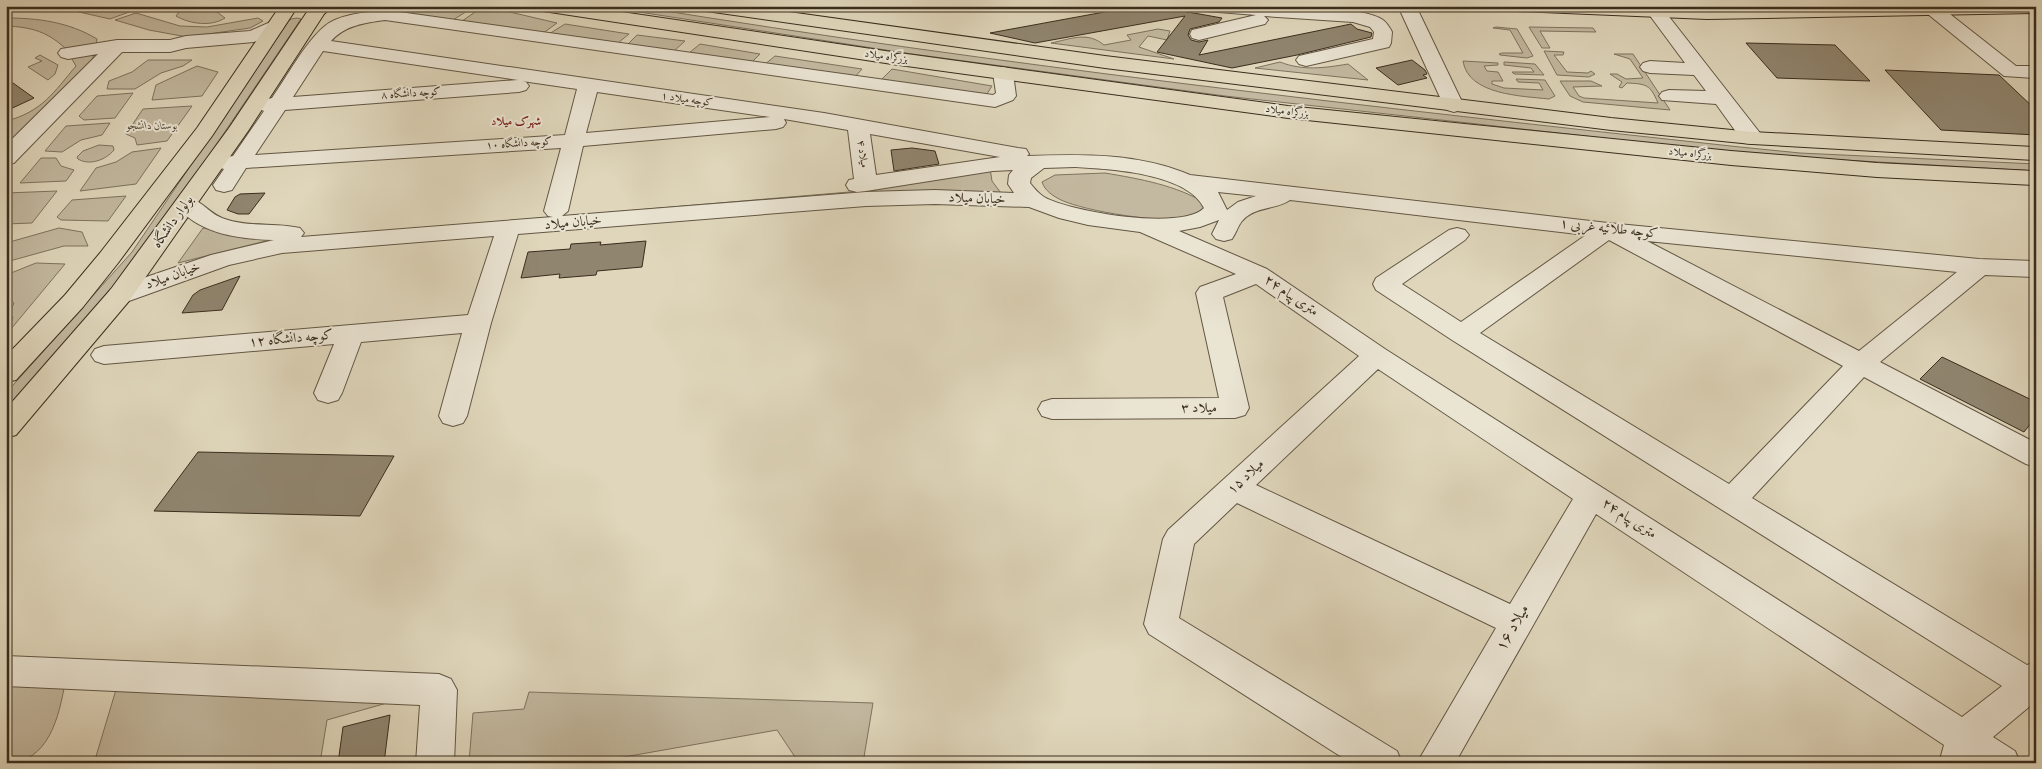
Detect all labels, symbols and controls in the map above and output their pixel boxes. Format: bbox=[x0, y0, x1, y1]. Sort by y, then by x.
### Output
street label: بزرگراه میلاد bbox=[863, 46, 909, 67]
street label: کوچه دانشگاه ۸ bbox=[381, 83, 441, 104]
street label: کوچه میلاد ۱ bbox=[660, 89, 714, 111]
street label: بزرگراه میلاد bbox=[1264, 101, 1310, 122]
district label: شهرک میلاد bbox=[491, 114, 541, 130]
park label: بوستان دانشجو bbox=[125, 119, 178, 134]
street label: کوچه دانشگاه ۱۰ bbox=[485, 133, 553, 154]
street label: میلاد ۴ bbox=[853, 139, 871, 169]
street label: بزرگراه میلاد bbox=[1667, 143, 1713, 164]
street label: خیابان میلاد bbox=[948, 189, 1006, 209]
street label: بولوار دانشگاه bbox=[147, 191, 198, 252]
street label: خیابان میلاد bbox=[544, 211, 602, 235]
street label: کوچه طلائیه غربی ۱ bbox=[1559, 214, 1659, 244]
street label: خیابان میلاد bbox=[143, 257, 203, 295]
street label: ۲۴ متری پیام bbox=[1259, 271, 1322, 323]
street label: کوچه دانشگاه ۱۲ bbox=[248, 325, 334, 352]
street label: میلاد ۳ bbox=[1181, 399, 1217, 418]
street label: میلاد ۱۵ bbox=[1223, 455, 1269, 499]
street label: ۲۴ متری پیام bbox=[1597, 494, 1660, 545]
street label: میلاد ۱۶ bbox=[1491, 601, 1535, 655]

